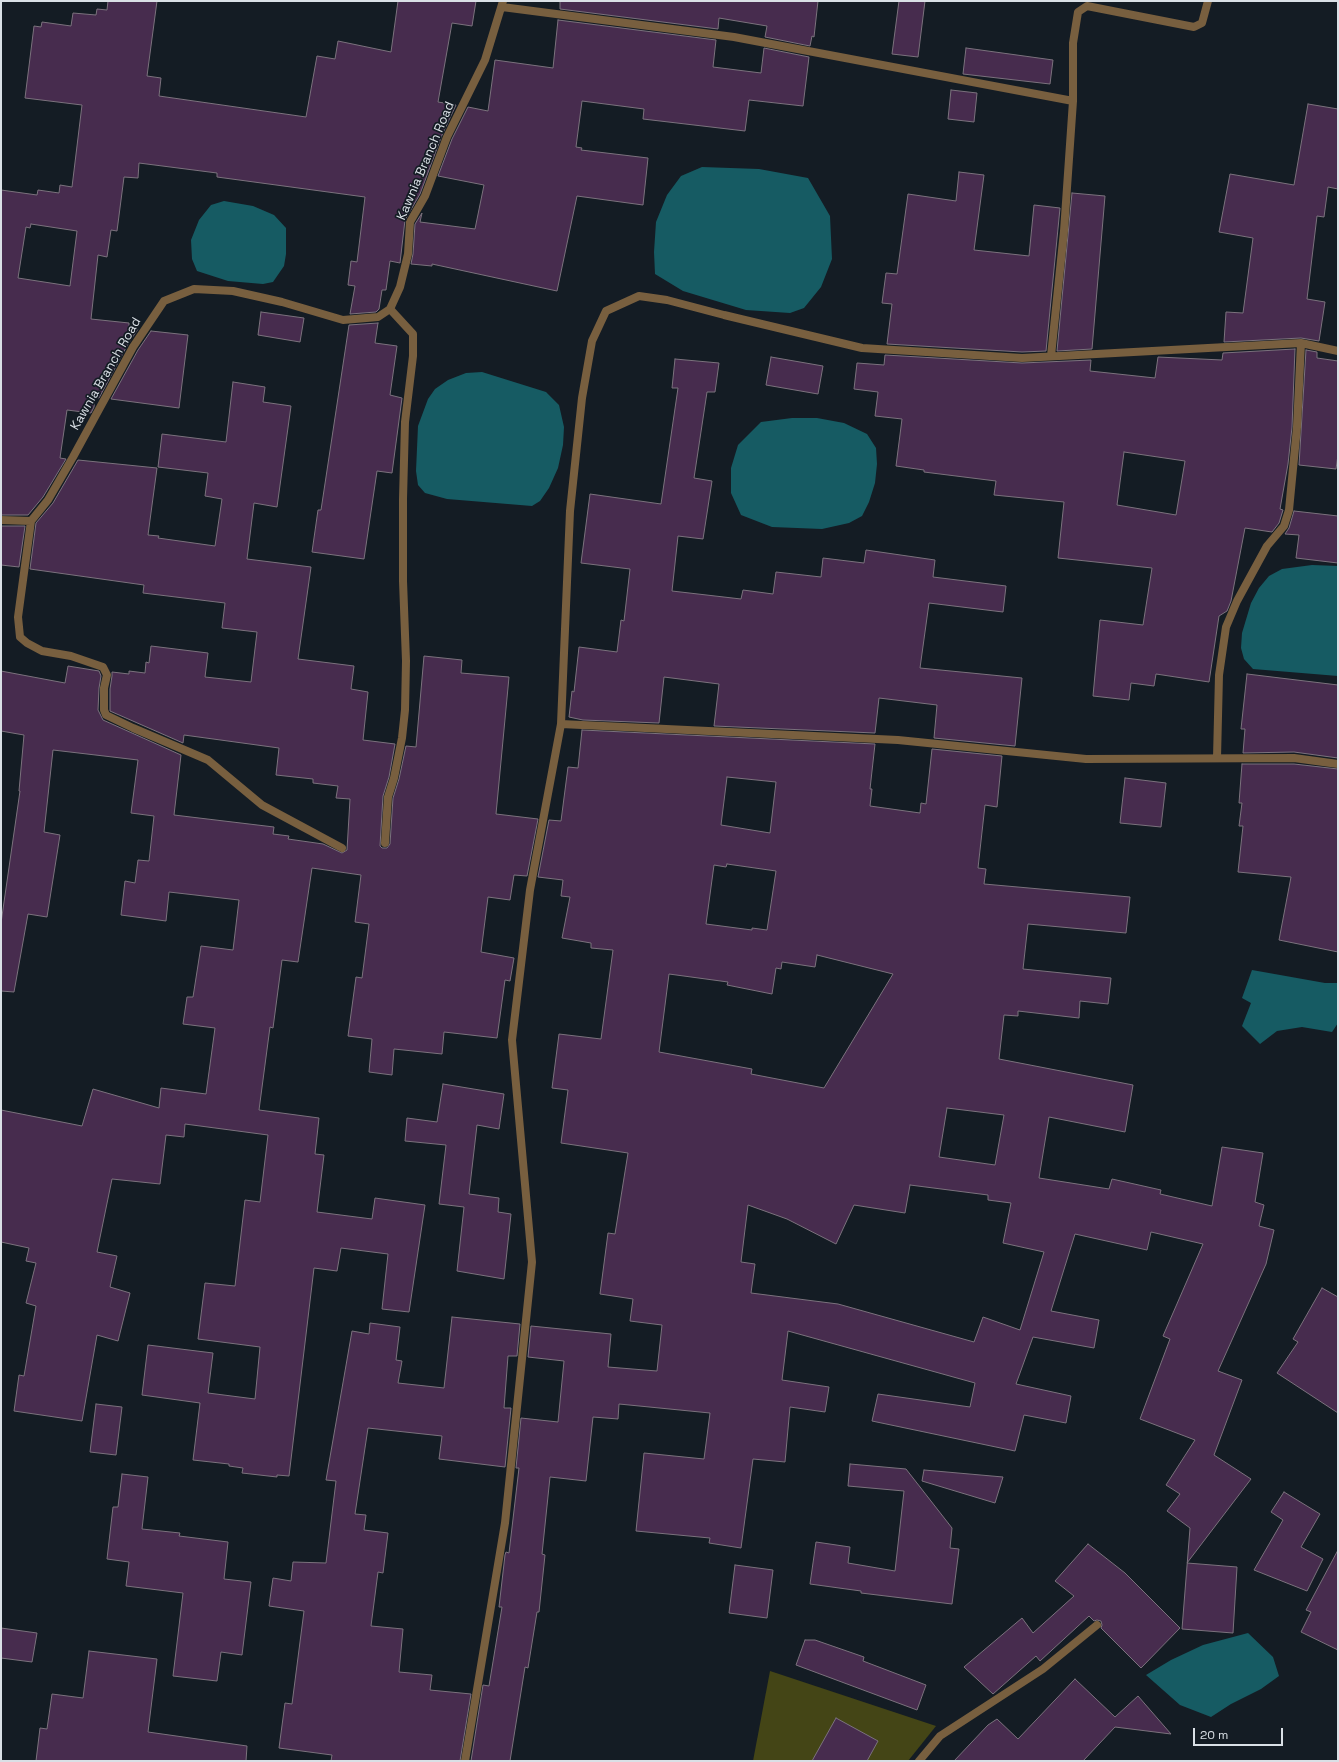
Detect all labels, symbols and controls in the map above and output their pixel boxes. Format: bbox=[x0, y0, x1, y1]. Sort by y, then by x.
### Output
street label: Kawnia Branch Road bbox=[394, 99, 458, 223]
street label: Kawnia Branch Road bbox=[67, 315, 145, 433]
scale bar bbox=[1195, 1720, 1285, 1746]
text: 20 m bbox=[1200, 1727, 1228, 1743]

